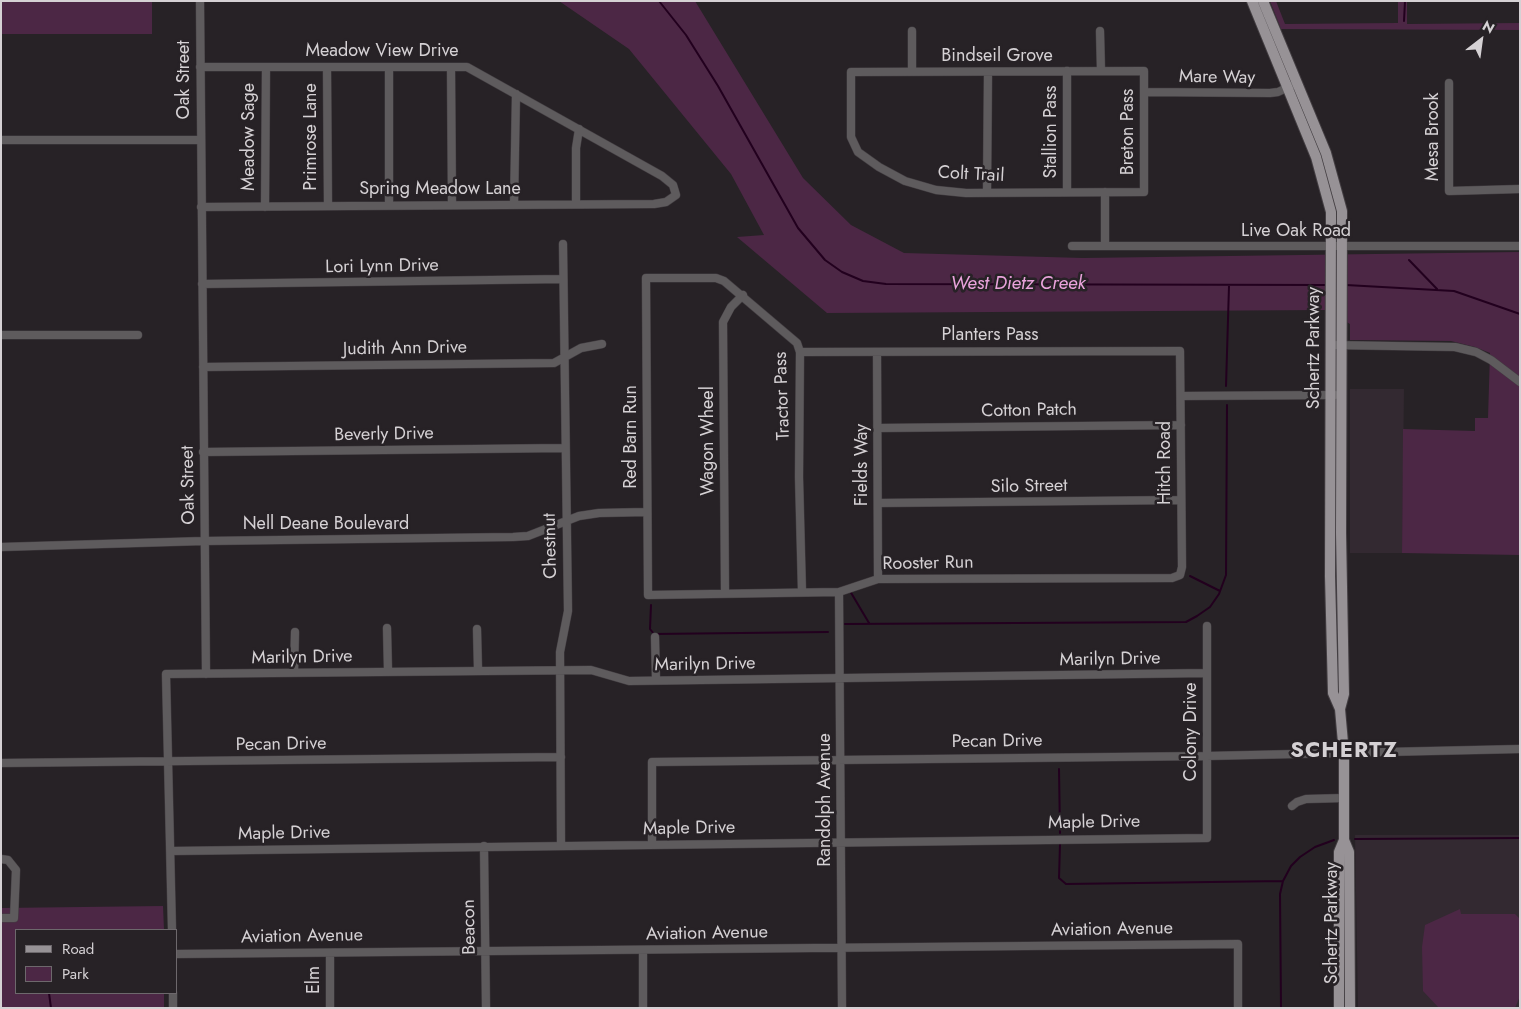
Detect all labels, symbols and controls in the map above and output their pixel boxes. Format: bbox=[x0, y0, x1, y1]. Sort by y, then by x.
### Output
north arrow bbox=[1456, 15, 1506, 65]
text: N bbox=[1479, 16, 1498, 38]
street label: Oak Street bbox=[174, 40, 196, 120]
street label: Meadow View Drive bbox=[305, 41, 459, 63]
street label: Bindseil Grove bbox=[941, 46, 1053, 68]
street label: Mare Way bbox=[1179, 67, 1255, 89]
street label: Meadow Sage bbox=[239, 83, 261, 191]
street label: Primrose Lane bbox=[301, 83, 323, 191]
street label: Stallion Pass bbox=[1041, 86, 1063, 178]
street label: Breton Pass bbox=[1118, 89, 1140, 175]
street label: Mesa Brook bbox=[1423, 93, 1445, 181]
street label: Colt Trail bbox=[937, 162, 1005, 188]
street label: Spring Meadow Lane bbox=[359, 179, 521, 201]
street label: Live Oak Road bbox=[1241, 221, 1351, 243]
street label: Lori Lynn Drive bbox=[325, 255, 439, 279]
water label: West Dietz Creek bbox=[950, 273, 1086, 295]
street label: Schertz Parkway bbox=[1304, 287, 1326, 409]
street label: Planters Pass bbox=[941, 325, 1039, 347]
street label: Judith Ann Drive bbox=[343, 337, 467, 361]
street label: Tractor Pass bbox=[771, 351, 795, 441]
street label: Red Barn Run bbox=[621, 385, 643, 489]
street label: Wagon Wheel bbox=[698, 386, 720, 496]
street label: Cotton Patch bbox=[981, 399, 1077, 423]
street label: Hitch Road bbox=[1155, 421, 1177, 505]
street label: Beverly Drive bbox=[334, 423, 434, 447]
street label: Fields Way bbox=[852, 424, 874, 506]
street label: Oak Street bbox=[178, 445, 200, 525]
street label: Silo Street bbox=[990, 476, 1068, 498]
street label: Chestnut bbox=[540, 513, 562, 579]
street label: Nell Deane Boulevard bbox=[243, 514, 409, 536]
street label: Rooster Run bbox=[882, 552, 974, 576]
street label: Marilyn Drive bbox=[251, 646, 353, 670]
street label: Marilyn Drive bbox=[1059, 648, 1161, 672]
street label: Marilyn Drive bbox=[654, 653, 756, 677]
street label: Colony Drive bbox=[1181, 683, 1203, 781]
street label: Pecan Drive bbox=[951, 730, 1043, 754]
street label: Pecan Drive bbox=[235, 733, 327, 757]
street label: Randolph Avenue bbox=[815, 733, 837, 867]
district label: SCHERTZ bbox=[1289, 739, 1399, 765]
street label: Maple Drive bbox=[1048, 811, 1140, 835]
street label: Maple Drive bbox=[643, 817, 735, 841]
street label: Maple Drive bbox=[238, 822, 330, 846]
street label: Schertz Parkway bbox=[1322, 862, 1344, 984]
street label: Beacon bbox=[459, 899, 481, 955]
street label: Aviation Avenue bbox=[1051, 918, 1173, 942]
street label: Aviation Avenue bbox=[646, 922, 768, 946]
street label: Aviation Avenue bbox=[241, 925, 363, 949]
legend bbox=[15, 929, 178, 994]
text: Road bbox=[62, 938, 94, 960]
text: Park bbox=[62, 963, 89, 985]
street label: Elm bbox=[304, 966, 326, 994]

